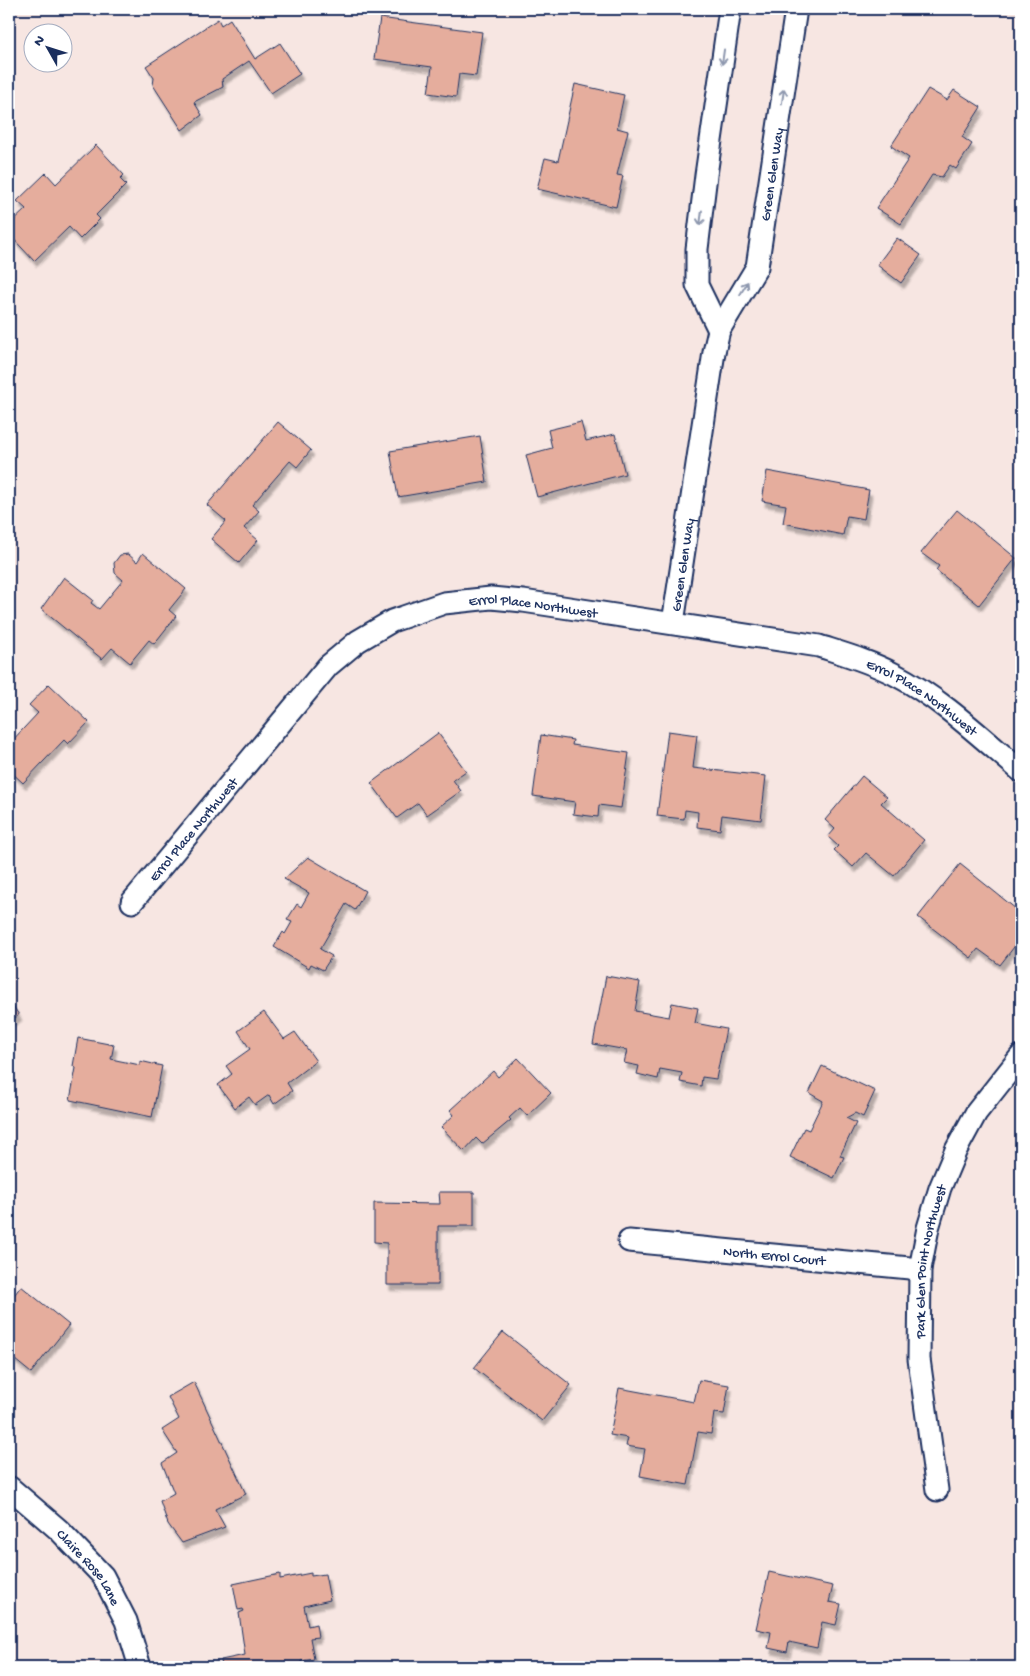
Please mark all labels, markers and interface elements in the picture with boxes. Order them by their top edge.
north arrow [22,22,72,72]
text: N [30,32,49,50]
one-way arrow [718,49,728,65]
one-way arrow [778,88,788,104]
street label: Green Glen Way [758,127,789,222]
one-way arrow [696,210,706,226]
one-way arrow [740,281,750,295]
street label: Green Glen Way [669,517,700,613]
street label: Errol Place Northwest [468,592,600,623]
street label: Errol Place Northwest [863,656,981,741]
street label: Errol Place Northwest [147,774,243,886]
street label: Park Glen Point Northwest [913,1181,952,1340]
street label: North Errol Court [722,1244,827,1271]
street label: Claire Rose Lane [52,1527,123,1610]

